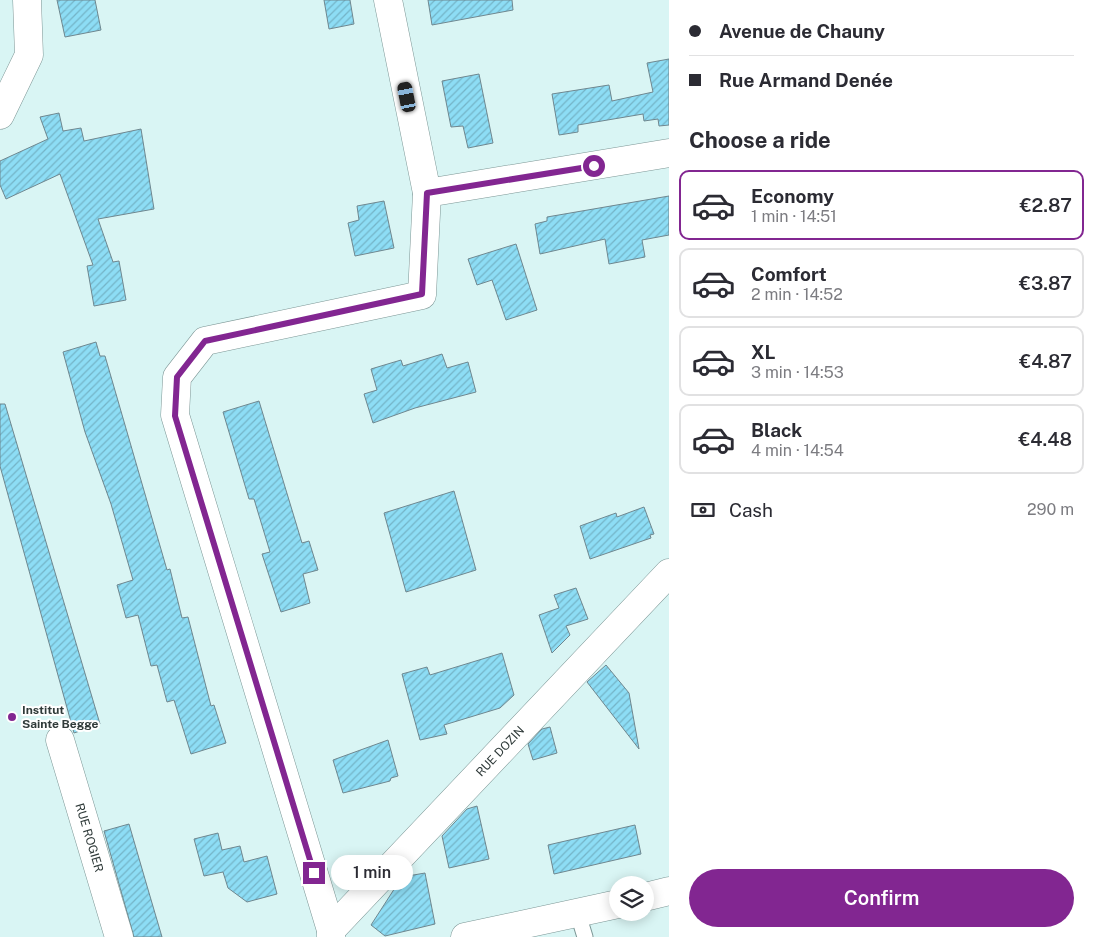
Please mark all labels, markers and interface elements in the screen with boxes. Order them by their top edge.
text: Avenue de Chauny [719,20,885,42]
text: Rue Armand Denée [719,69,893,91]
car [396,81,417,113]
text: Choose a ride [689,127,831,153]
route start [583,155,605,177]
icon: car [691,183,736,228]
text: Economy [751,185,834,207]
text: €2.87 [1020,194,1072,216]
text: 1 min · 14:51 [751,207,837,226]
icon: car [691,261,736,306]
text: Comfort [751,263,827,285]
text: €3.87 [1019,272,1072,294]
text: 2 min · 14:52 [751,285,843,304]
icon: car [691,339,736,384]
text: XL [751,341,776,363]
text: €4.87 [1019,350,1072,372]
text: 3 min · 14:53 [751,363,844,382]
icon: car [691,417,736,462]
text: Black [751,419,802,441]
text: €4.48 [1018,428,1072,450]
text: 4 min · 14:54 [751,441,844,460]
icon: cash [689,496,717,524]
text: Cash [729,499,773,521]
text: 290 m [1027,500,1074,519]
place label: Institut Sainte Begge [22,703,99,731]
marker: Institut Sainte Begge [6,711,18,723]
street label: RUE DOZIN [473,723,527,779]
street label: RUE ROGIER [72,802,106,874]
callout: 1 min [332,856,414,890]
route end [303,862,325,884]
text: 1 min [353,863,391,882]
button: Confirm [689,869,1074,927]
map controls [609,876,654,921]
button: layers [609,876,654,921]

